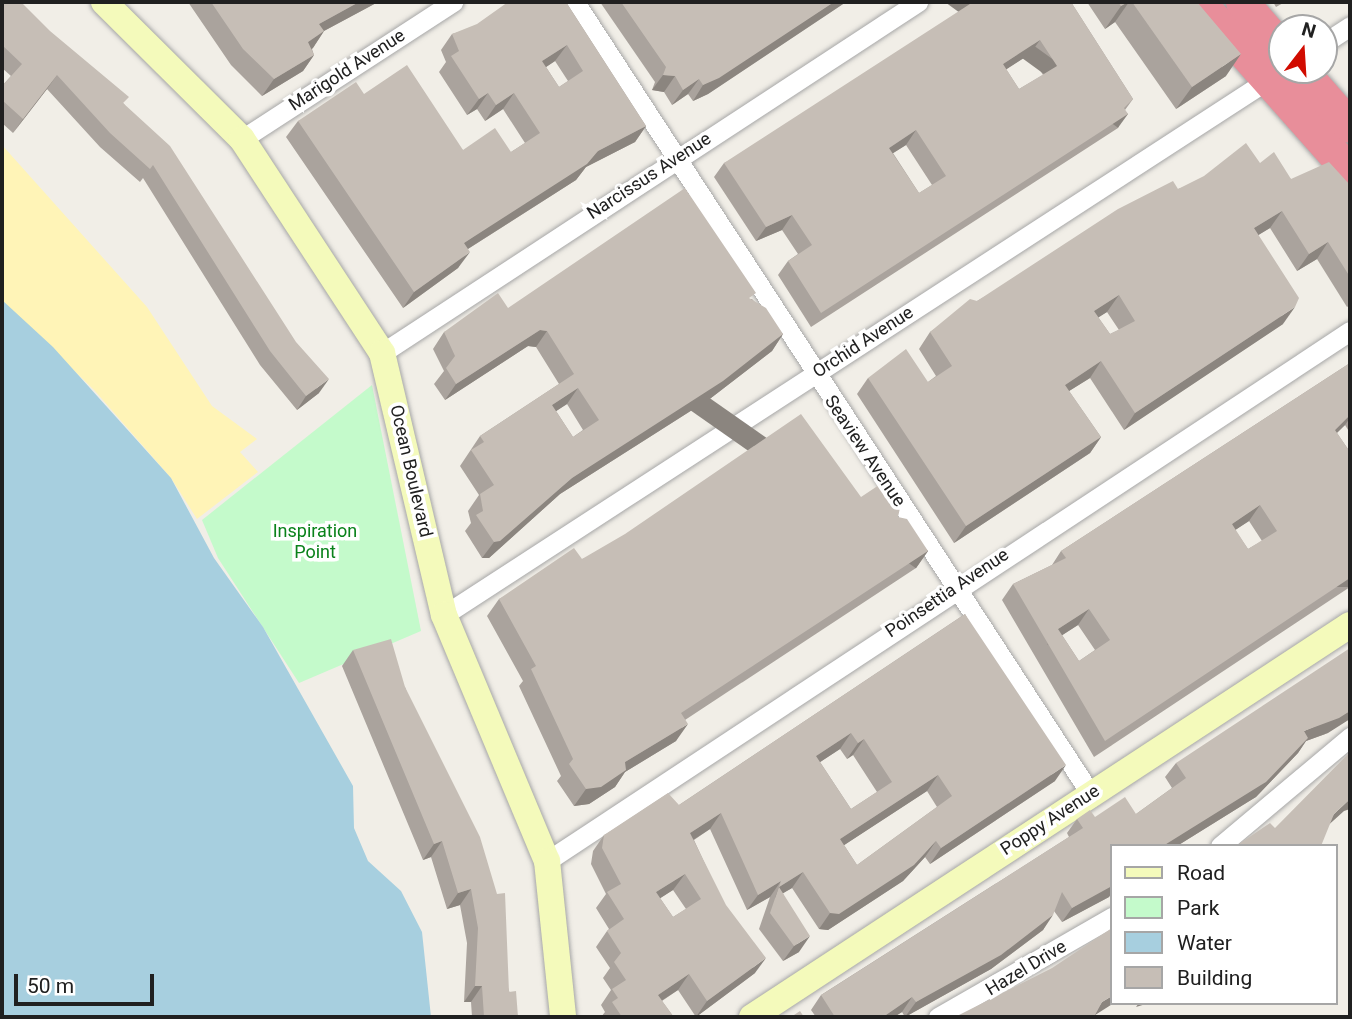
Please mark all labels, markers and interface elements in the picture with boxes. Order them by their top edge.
north arrow [1268,14,1338,84]
text: N [1299,17,1318,43]
street label: Marigold Avenue [285,24,409,116]
street label: Narcissus Avenue [583,128,715,224]
street label: Orchid Avenue [809,301,917,383]
street label: Seaview Avenue [820,391,910,511]
street label: Ocean Boulevard [385,403,437,539]
park label: Inspiration Point [273,521,357,564]
street label: Poinsettia Avenue [881,544,1013,642]
street label: Poppy Avenue [997,780,1103,860]
legend [1110,844,1338,1005]
text: Road [1177,861,1225,885]
text: Park [1177,896,1219,920]
text: Water [1177,931,1232,955]
street label: Hazel Drive [982,936,1070,1000]
scale bar [18,960,158,1004]
text: Building [1177,966,1252,990]
text: 50 m [27,974,74,998]

